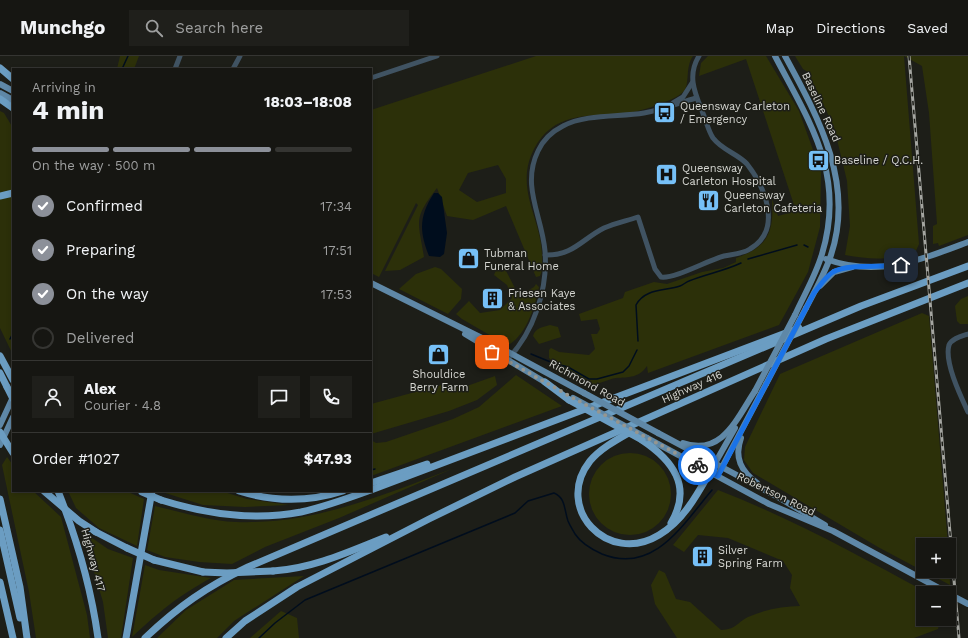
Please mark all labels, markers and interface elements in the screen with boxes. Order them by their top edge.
search box [129,10,409,46]
text: Munchgo [20,16,105,39]
icon: search [143,17,165,39]
text: Search here [175,19,263,37]
text: Map [766,20,794,36]
text: Directions [816,20,885,36]
text: Saved [907,20,948,36]
street label: Baseline Road [799,70,843,144]
text: Arriving in [32,80,96,95]
text: 18:03–18:08 [264,93,352,111]
text: 4 min [32,95,104,125]
bus stop icon: Queensway Carleton / Emergency [651,99,677,125]
place label: Queensway Carleton / Emergency [680,100,790,126]
bus stop icon: Baseline / Q.C.H. [805,147,831,173]
place label: Baseline / Q.C.H. [834,154,923,167]
text: On the way · 500 m [32,158,155,173]
hospital icon: Queensway Carleton Hospital [653,161,679,187]
place label: Queensway Carleton Hospital [682,162,777,188]
restaurant icon: Queensway Carleton Cafeteria [696,188,722,214]
place label: Queensway Carleton Cafeteria [724,189,822,215]
icon: check [32,195,54,217]
text: Confirmed [66,197,143,215]
text: 17:34 [320,199,352,214]
icon: check [32,239,54,261]
text: Preparing [66,241,135,259]
text: 17:51 [323,243,352,258]
shop icon: Tubman Funeral Home [456,246,482,272]
place label: Tubman Funeral Home [484,247,559,273]
pin [884,248,918,282]
icon: home [890,254,912,276]
icon: check [32,283,54,305]
text: On the way [66,285,148,303]
building icon: Friesen Kaye & Associates [480,286,506,312]
text: 17:53 [321,287,352,302]
place label: Friesen Kaye & Associates [508,287,576,313]
text: Delivered [66,329,134,347]
pin [475,335,509,369]
shop icon: Shouldice Berry Farm [426,341,452,367]
icon: bag [481,341,503,363]
street label: Richmond Road [547,357,627,409]
place label: Shouldice Berry Farm [409,368,469,394]
street label: Highway 416 [660,368,725,406]
button: person [32,376,74,418]
button: chat [258,376,300,418]
button: phone [310,376,352,418]
text: Alex [84,380,116,398]
text: Courier · 4.8 [84,398,161,413]
courier [678,445,718,485]
text: Order #1027 [32,450,120,468]
text: $47.93 [304,450,352,468]
icon: bike [687,454,709,476]
street label: Robertson Road [735,469,817,519]
street label: Highway 417 [78,527,108,593]
map controls [916,538,956,626]
button: + [916,538,956,578]
building icon: Silver Spring Farm [689,543,715,569]
place label: Silver Spring Farm [718,544,783,570]
button: − [916,586,956,626]

